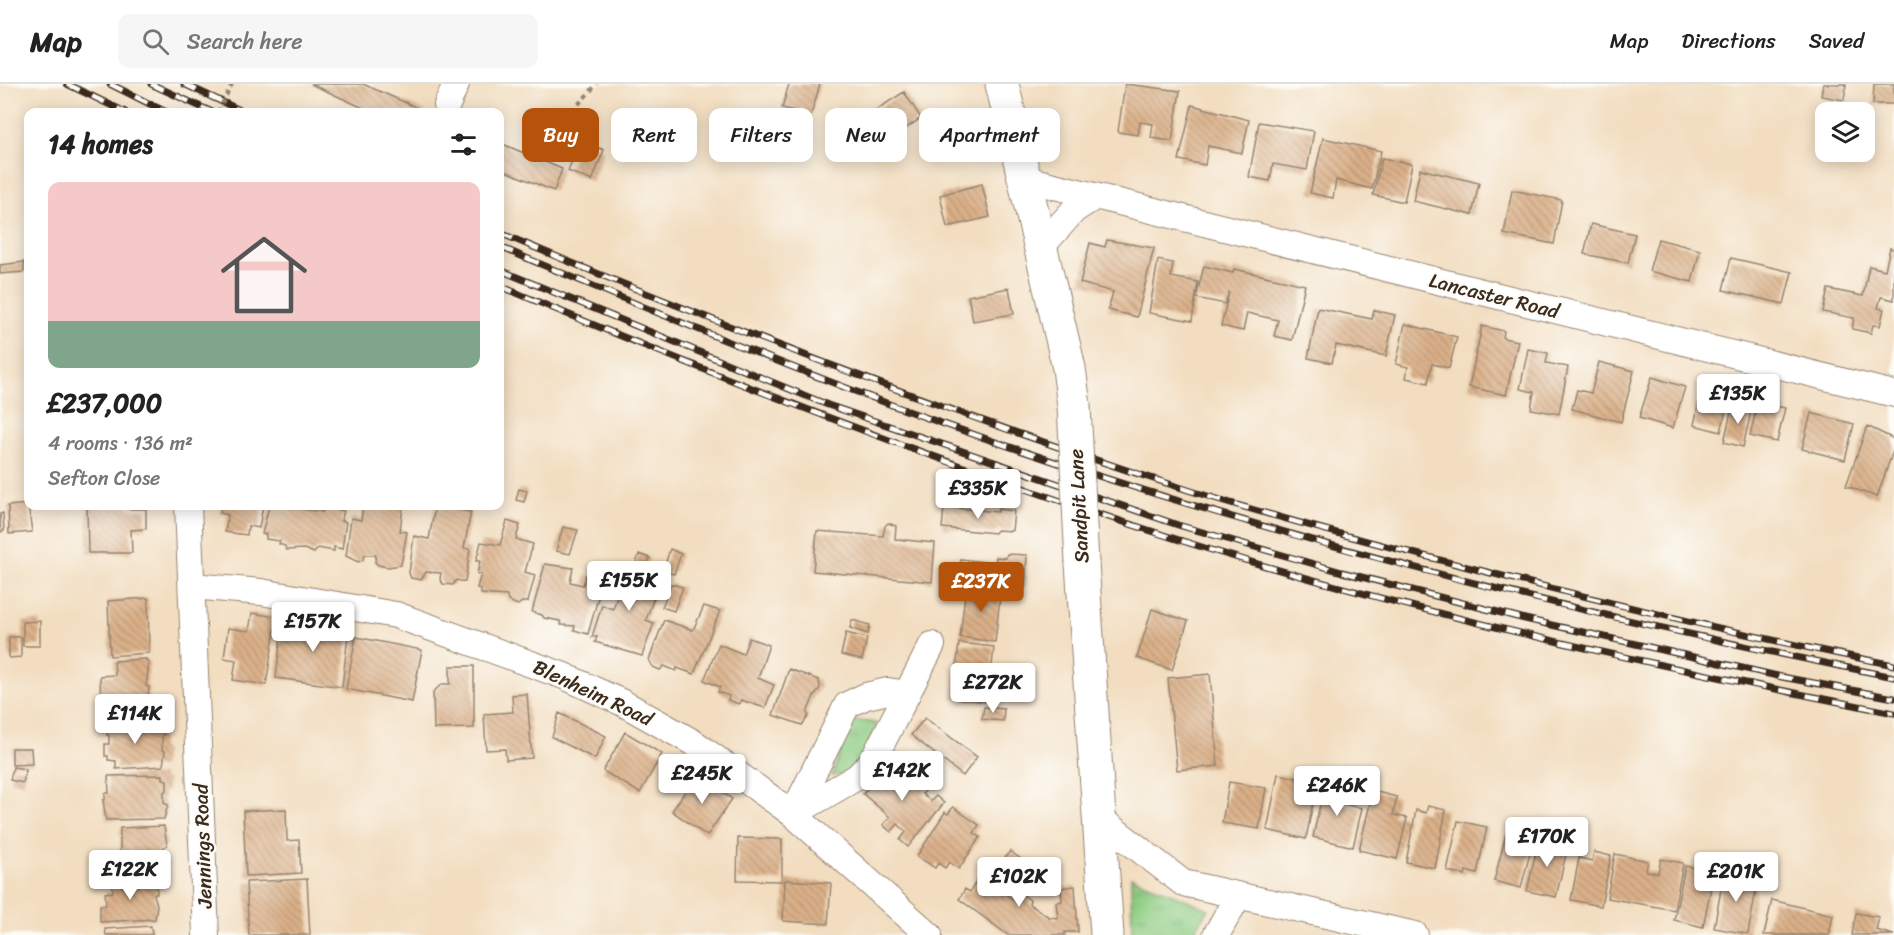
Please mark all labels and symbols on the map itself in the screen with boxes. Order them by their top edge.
street label: Lancaster Road [1425,263,1564,329]
pin: £135K [1696,374,1780,425]
street label: Sandpit Lane [1059,448,1099,564]
pin: £335K [936,469,1020,520]
pin: £155K [587,561,671,612]
pin: £237K [939,562,1023,613]
pin: £157K [271,602,355,653]
street label: Blenheim Road [527,650,660,737]
pin: £272K [951,663,1035,714]
pin: £114K [93,694,177,745]
pin: £142K [860,751,944,802]
pin: £245K [660,754,744,805]
pin: £246K [1295,766,1379,817]
street label: Jennings Road [183,782,223,910]
pin: £170K [1505,817,1589,868]
pin: £122K [88,850,172,901]
pin: £201K [1694,852,1778,903]
pin: £102K [977,857,1061,908]

